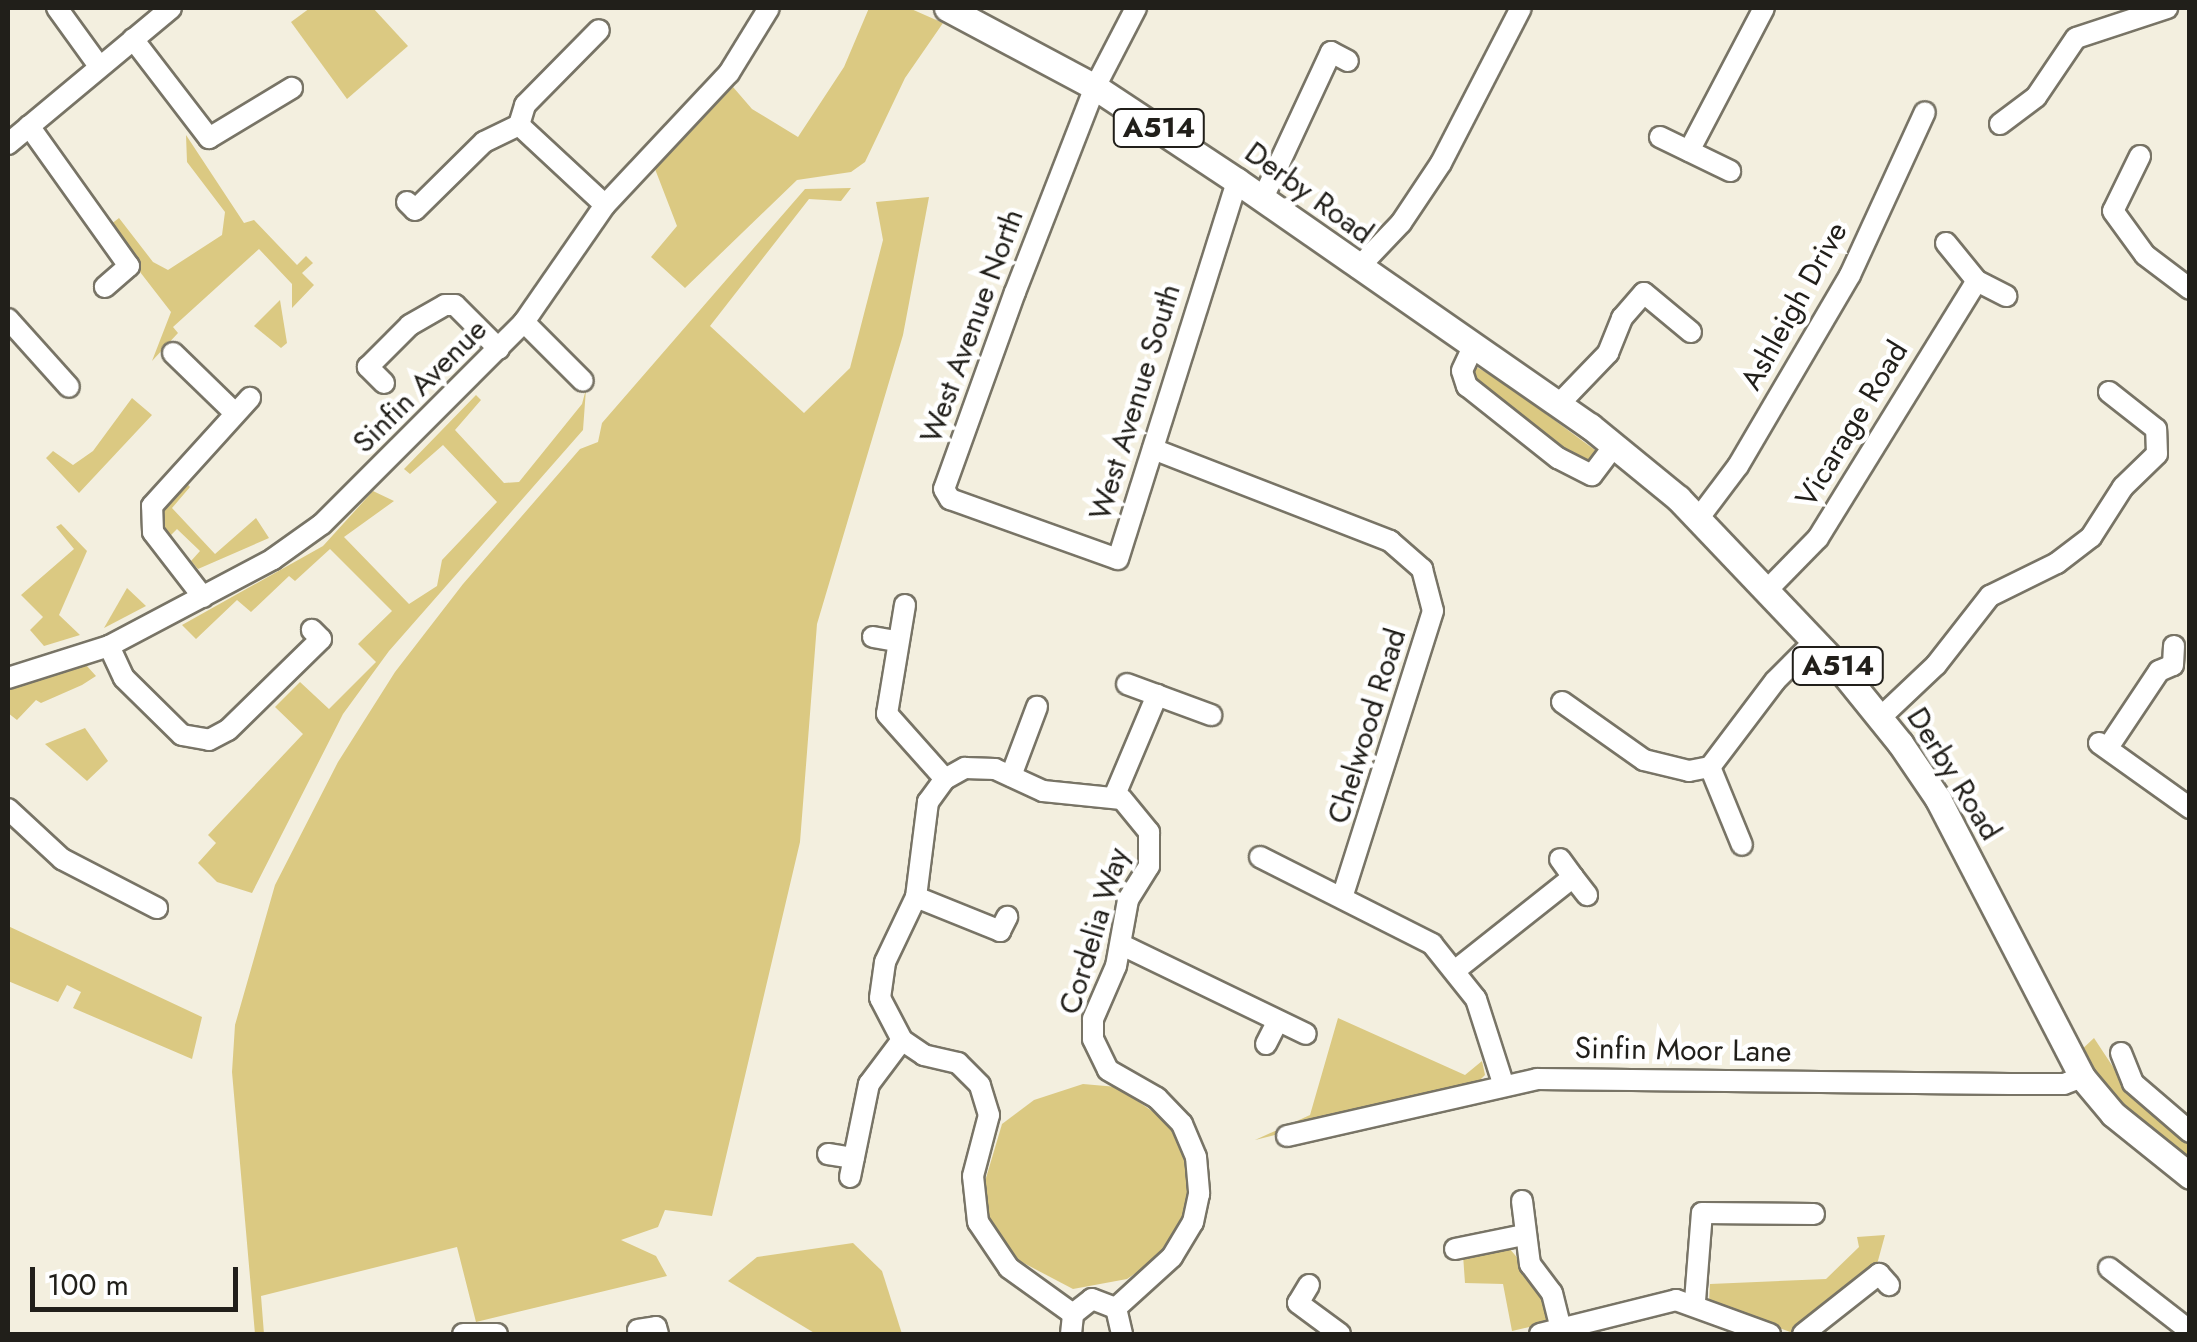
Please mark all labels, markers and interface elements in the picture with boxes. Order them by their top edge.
road number: A514 [1112,105,1206,151]
street label: Derby Road [1238,134,1380,252]
street label: West Avenue North [913,204,1031,448]
street label: Ashleigh Drive [1733,216,1855,396]
street label: West Avenue South [1082,280,1188,524]
street label: Sinfin Avenue [346,312,494,460]
street label: Vicarage Road [1788,334,1916,514]
street label: Chelwood Road [1320,624,1414,828]
road number: A514 [1790,643,1886,689]
street label: Derby Road [1899,701,2009,847]
street label: Cordelia Way [1052,843,1136,1019]
street label: Sinfin Moor Lane [1574,1030,1792,1070]
scale bar [35,1247,242,1309]
text: 100 m [47,1263,129,1306]

